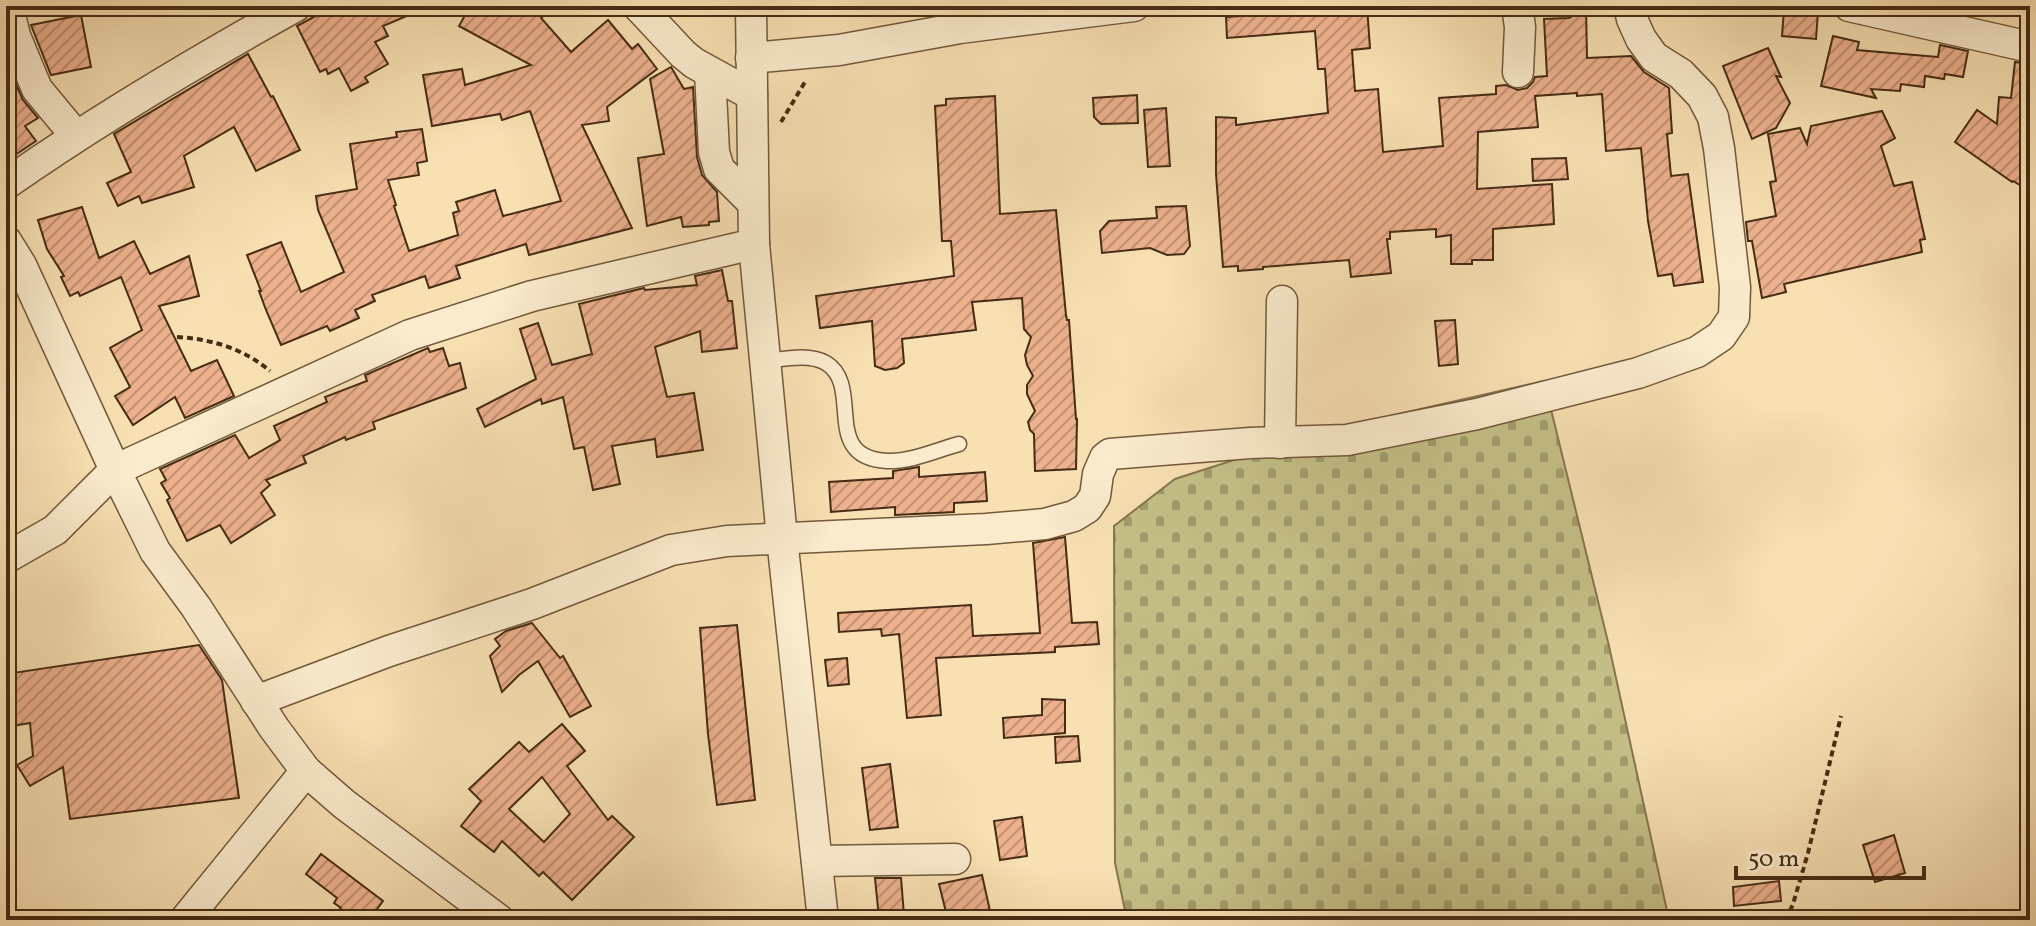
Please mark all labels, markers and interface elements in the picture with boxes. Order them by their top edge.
scale bar [1736,830,1924,880]
text: 50 m [1748,843,1800,877]

